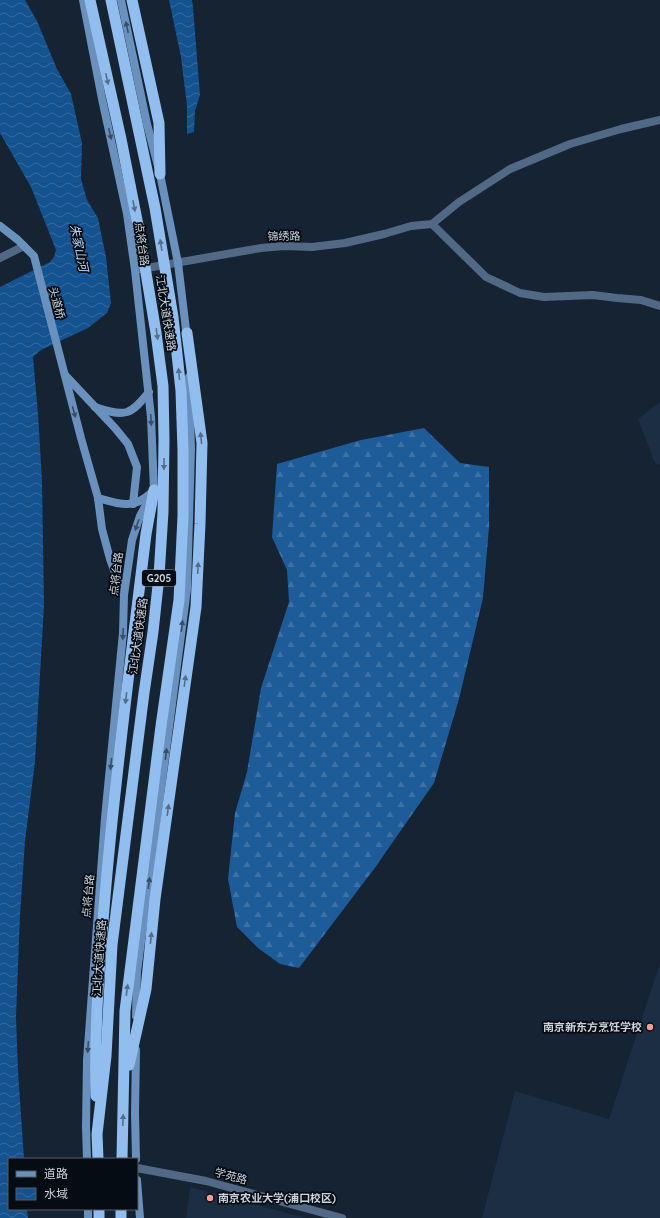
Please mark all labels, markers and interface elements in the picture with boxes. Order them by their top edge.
one-way arrow [123,20,129,33]
one-way arrow [105,73,111,85]
one-way arrow [108,128,114,140]
one-way arrow [132,200,138,212]
street label: 点将台路 [132,221,152,267]
water label: 朱家山河 [67,223,92,275]
street label: 锦绣路 [267,229,301,243]
one-way arrow [158,239,164,251]
street label: 江北大道快速路 [153,274,179,352]
street label: 头道桥 [46,285,68,321]
one-way arrow [154,328,160,340]
one-way arrow [176,368,182,380]
one-way arrow [71,406,77,418]
one-way arrow [147,414,154,426]
one-way arrow [198,432,204,444]
one-way arrow [161,458,167,471]
one-way arrow [133,519,139,531]
street label: 点将台路 [106,551,126,597]
one-way arrow [194,562,201,574]
road number: G205 [142,570,176,586]
street label: 江北大道快速路 [126,597,150,675]
one-way arrow [179,620,185,632]
one-way arrow [120,628,127,640]
one-way arrow [182,675,189,687]
one-way arrow [123,692,130,704]
one-way arrow [162,748,169,760]
one-way arrow [108,758,114,770]
one-way arrow [165,803,171,816]
street label: 点将台路 [79,873,97,919]
one-way arrow [146,877,152,889]
street label: 江北大道快速路 [89,919,109,997]
one-way arrow [148,932,154,944]
one-way arrow [124,984,130,996]
place label: 南京新东方烹饪学校 [543,1020,642,1034]
marker: 南京新东方烹饪学校 [645,1022,655,1032]
one-way arrow [84,1041,91,1053]
one-way arrow [120,1113,126,1126]
legend [8,1158,138,1210]
street label: 学苑路 [213,1165,249,1187]
text: 道路 [44,1166,68,1181]
text: 水域 [44,1186,68,1201]
place label: 南京农业大学(浦口校区) [218,1191,336,1205]
marker: 南京农业大学(浦口校区) [205,1193,215,1203]

